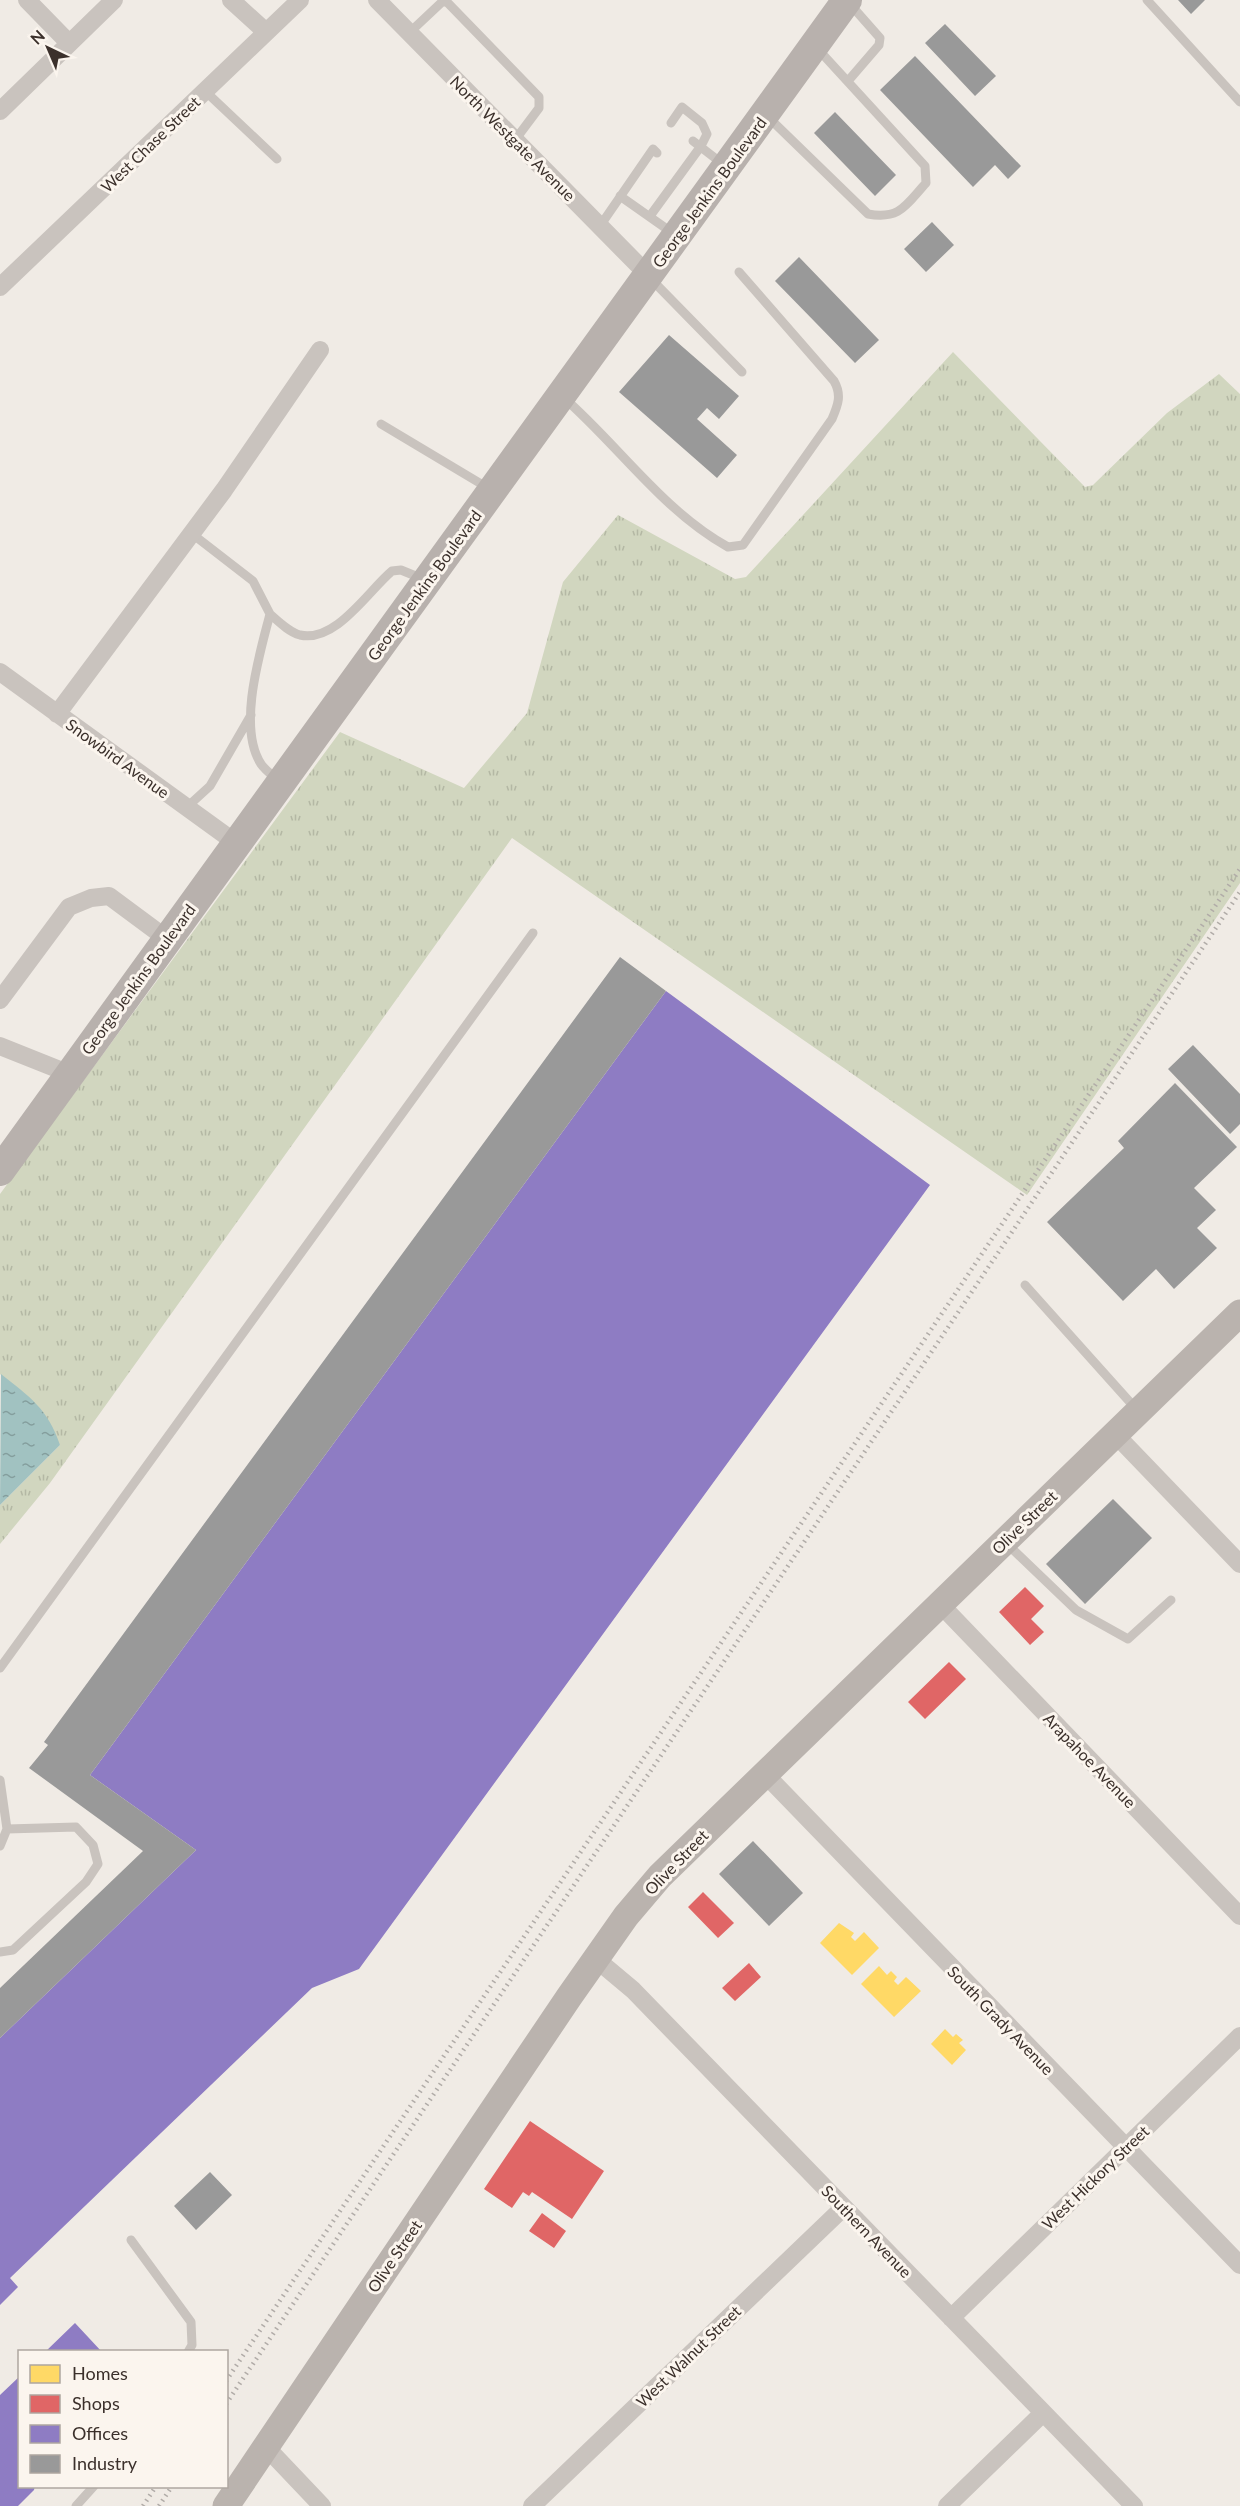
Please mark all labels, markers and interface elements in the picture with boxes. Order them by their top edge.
north arrow [18,18,78,78]
text: N [26,26,48,48]
street label: North Westgate Avenue [447,72,579,204]
street label: West Chase Street [97,92,204,196]
street label: George Jenkins Boulevard [648,113,770,271]
street label: George Jenkins Boulevard [363,506,485,664]
street label: Snowbird Avenue [63,714,173,802]
street label: George Jenkins Boulevard [77,900,199,1058]
street label: Olive Street [988,1486,1061,1558]
street label: Arapahoe Avenue [1040,1709,1140,1811]
street label: Olive Street [640,1825,712,1898]
street label: South Grady Avenue [944,1962,1058,2078]
street label: West Hickory Street [1038,2121,1153,2233]
street label: Southern Avenue [818,2181,916,2281]
street label: Olive Street [363,2216,425,2296]
street label: West Walnut Street [632,2301,744,2411]
legend [18,2350,228,2488]
text: Homes [72,2362,128,2384]
text: Shops [72,2392,120,2414]
text: Offices [72,2422,128,2444]
text: Industry [72,2452,138,2474]

